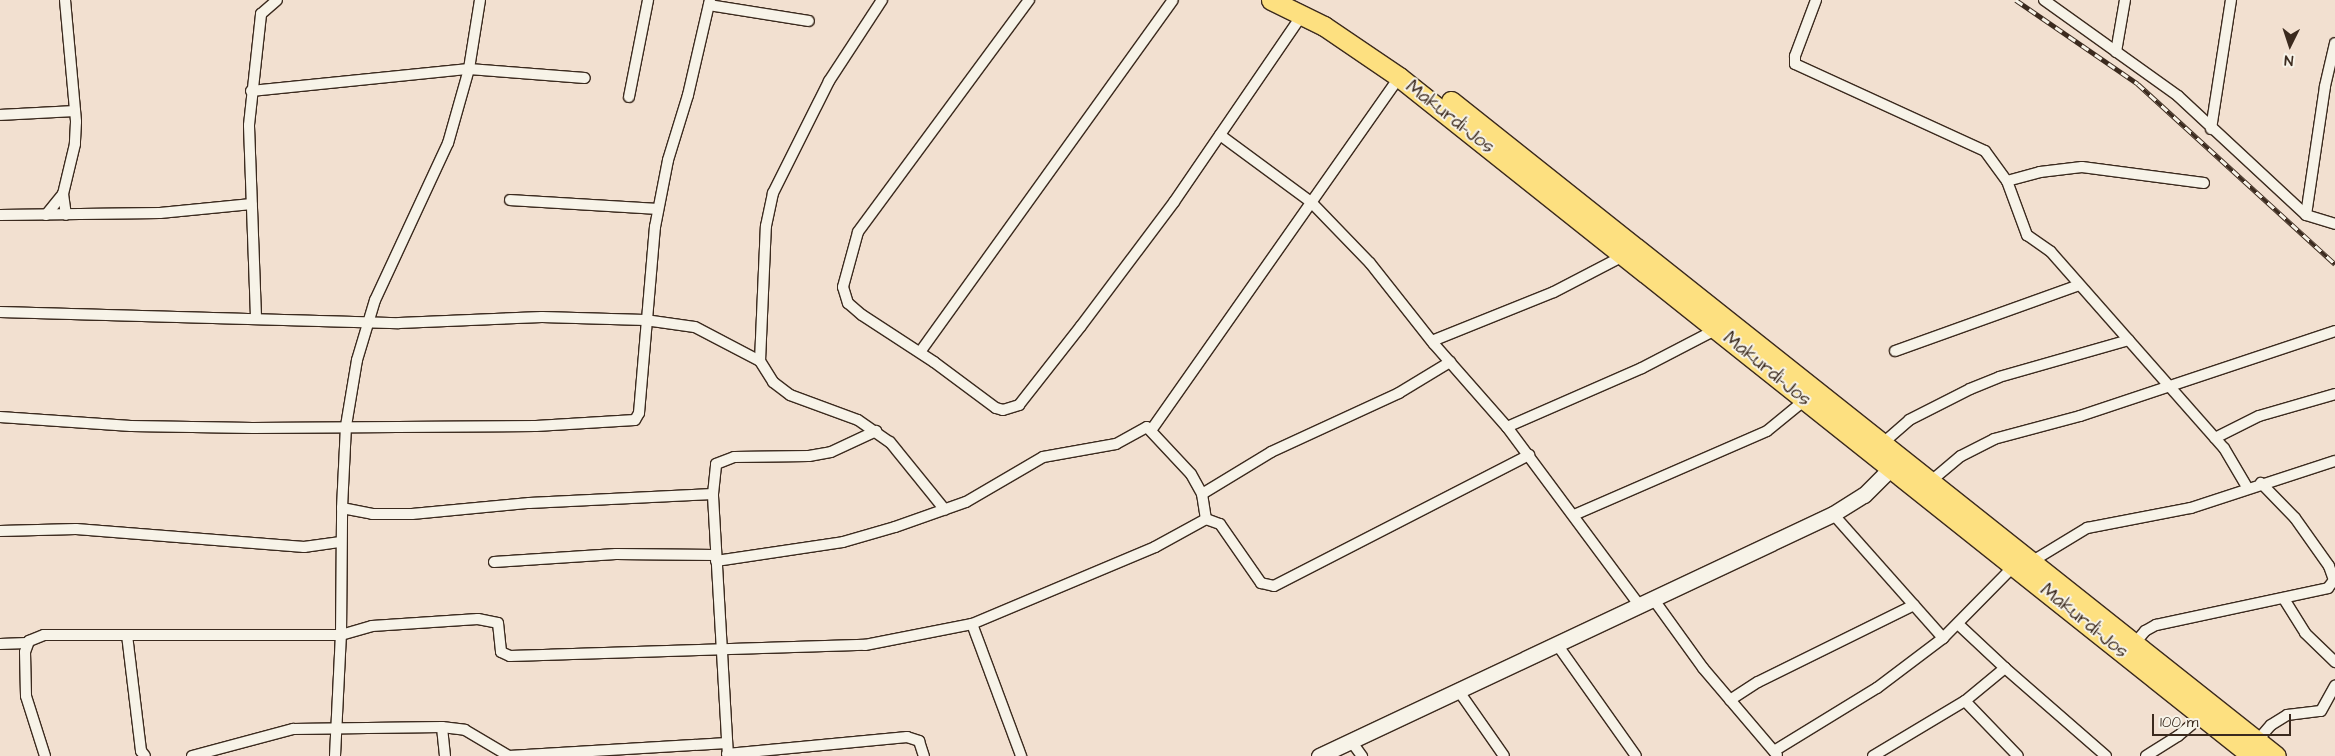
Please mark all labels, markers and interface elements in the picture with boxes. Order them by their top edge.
north arrow [2265,20,2315,70]
text: N [2284,50,2294,70]
street label: Makurdi-Jos [1401,75,1499,159]
street label: Makurdi-Jos [1719,327,1815,411]
street label: Makurdi-Jos [2036,579,2132,663]
scale bar [2155,704,2294,736]
text: 100 m [2160,712,2199,733]

